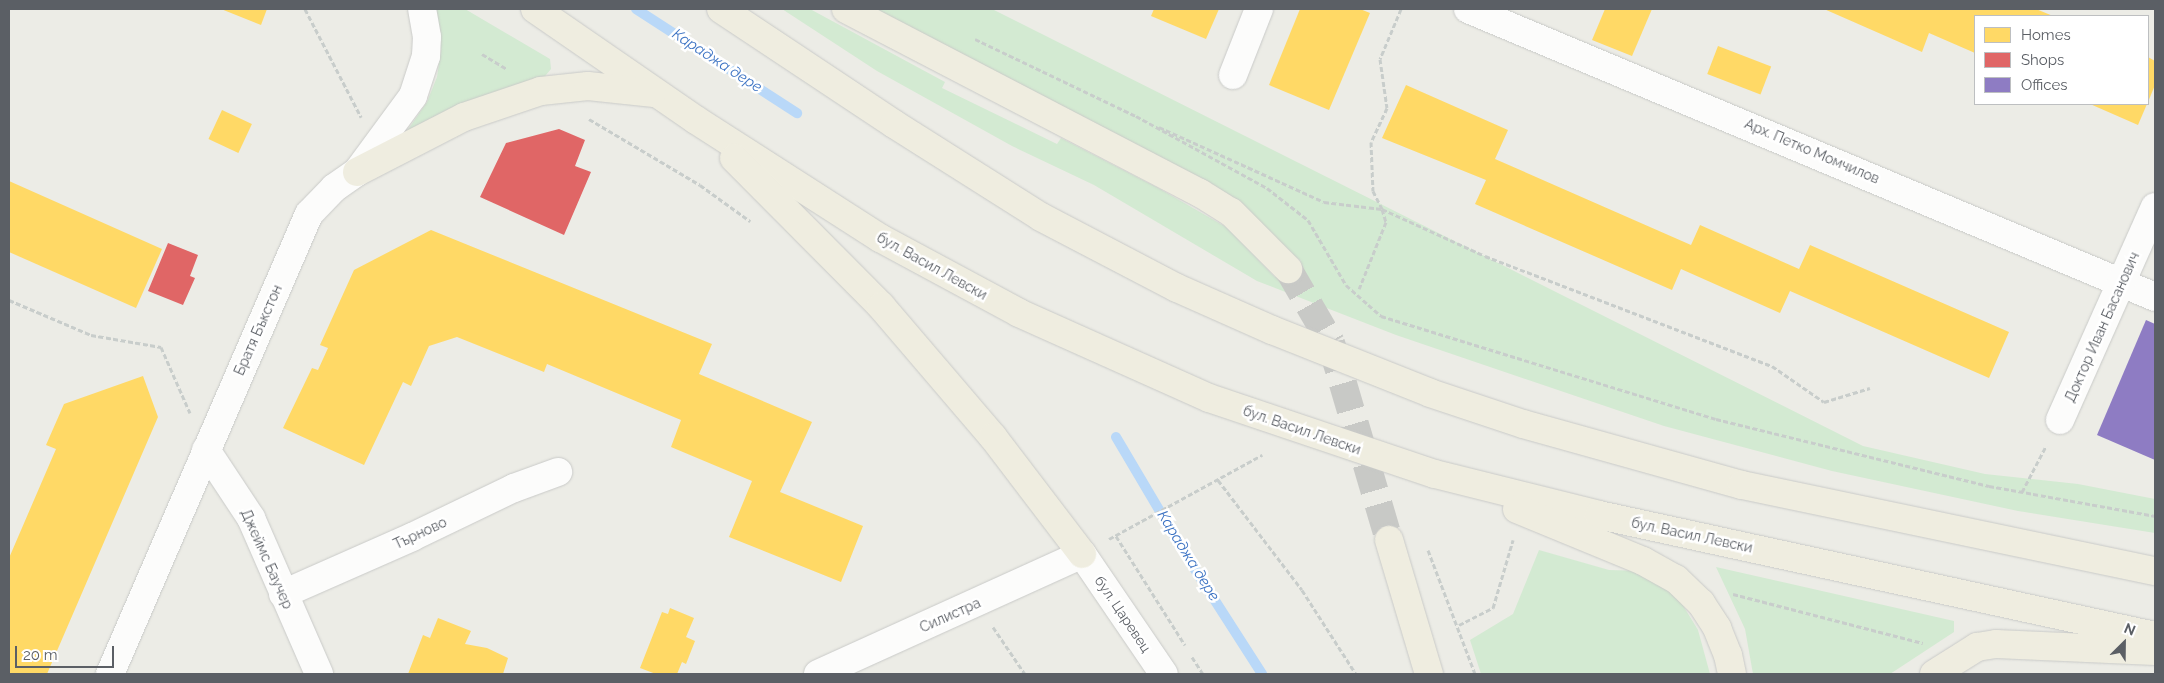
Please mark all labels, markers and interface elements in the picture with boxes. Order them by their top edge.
legend [1974,15,2149,105]
water label: Караджа дере [669,25,765,97]
text: Homes [2021,26,2071,44]
text: Shops [2021,51,2064,69]
text: Offices [2021,76,2068,94]
street label: Арх. Петко Момчилов [1742,115,1882,187]
street label: бул. Васил Левски [874,229,990,303]
street label: Доктор Иван Басанович [2061,249,2143,405]
street label: Братя Бъкстон [231,282,285,378]
street label: бул. Васил Левски [1241,402,1363,458]
street label: Джеймс Баучер [237,507,297,611]
water label: Караджа дере [1153,507,1223,605]
street label: Търново [391,513,449,553]
street label: бул. Васил Левски [1630,514,1754,556]
street label: бул. Царевец [1091,573,1155,655]
street label: Силистра [917,594,983,636]
north arrow [2099,618,2149,668]
text: N [2122,620,2138,639]
scale bar [18,636,116,668]
text: 20 m [23,646,58,664]

